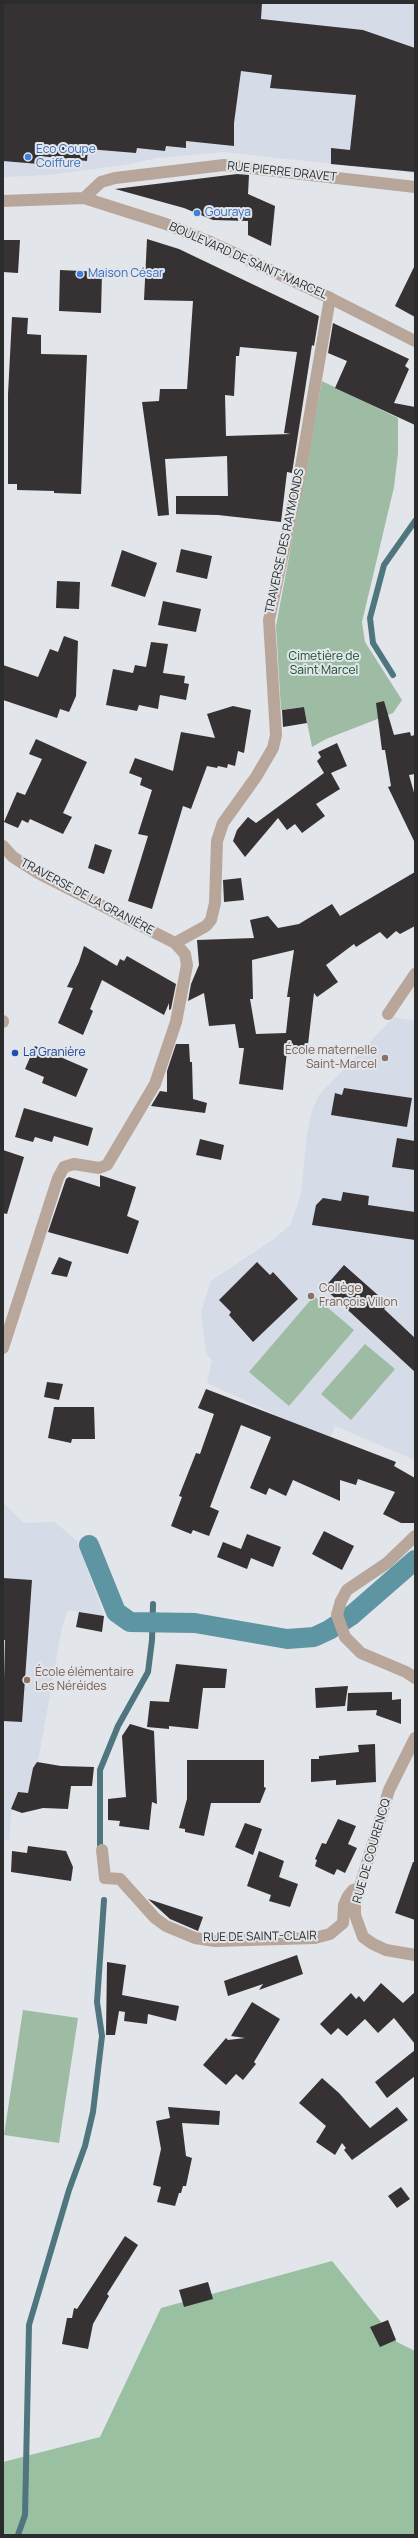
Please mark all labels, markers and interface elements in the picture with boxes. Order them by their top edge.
place label: Eco Coupe Coiffure [36,143,96,171]
marker: Eco Coupe Coiffure [23,152,33,162]
street label: RUE PIERRE DRAVET [226,159,338,185]
place label: Gouraya [205,206,251,220]
marker: Gouraya [192,208,202,218]
street label: BOULEVARD DE SAINT-MARCEL [167,220,329,302]
place label: Maison César [88,267,163,281]
marker: Maison César [75,269,85,279]
street label: TRAVERSE DES RAYMONDS [263,467,307,615]
park label: Cimetière de Saint Marcel [289,650,359,678]
street label: TRAVERSE DE LA GRANIÈRE [18,856,156,938]
place label: École maternelle Saint-Marcel [285,1044,377,1072]
place label: La Granière [23,1046,86,1060]
marker: La Granière [10,1048,20,1058]
marker: École maternelle Saint-Marcel [380,1053,390,1063]
place label: Collège François Villon [319,1282,398,1310]
marker: Collège François Villon [306,1291,316,1301]
place label: École élémentaire Les Néréides [35,1666,134,1694]
marker: École élémentaire Les Néréides [22,1675,32,1685]
street label: RUE DE COURENCQ [350,1797,394,1905]
street label: RUE DE SAINT-CLAIR [203,1929,317,1945]

